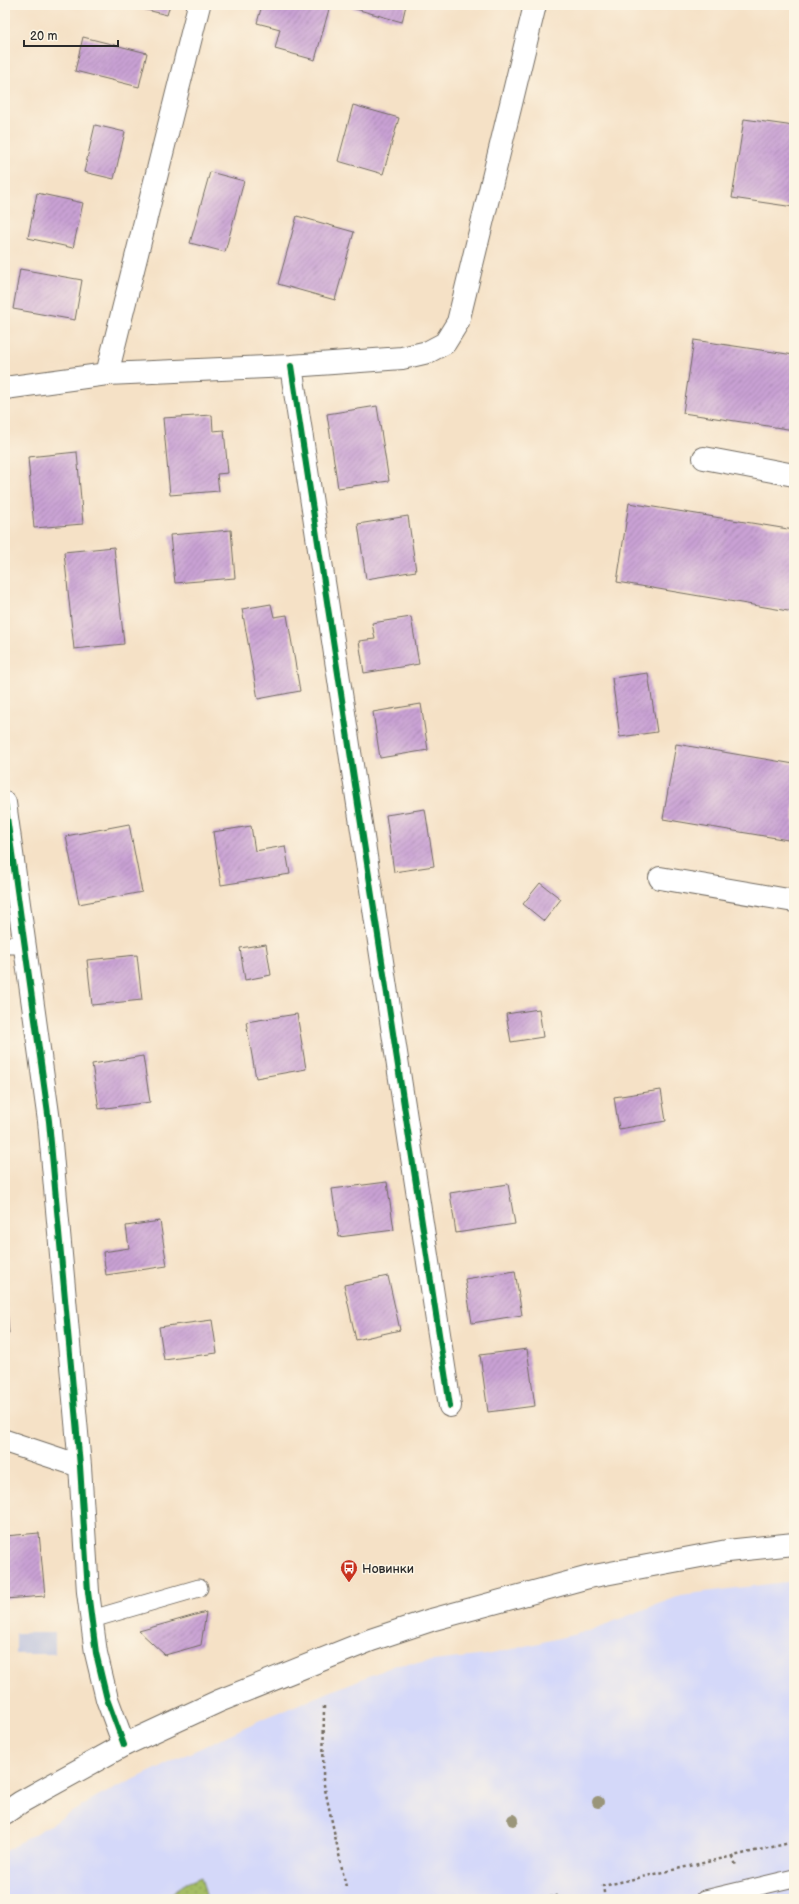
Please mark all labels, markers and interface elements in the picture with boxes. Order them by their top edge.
scale bar [24,22,118,48]
text: 20 m [30,29,57,44]
bus stop icon: Новинки [339,1558,359,1583]
place label: Новинки [362,1561,414,1577]

